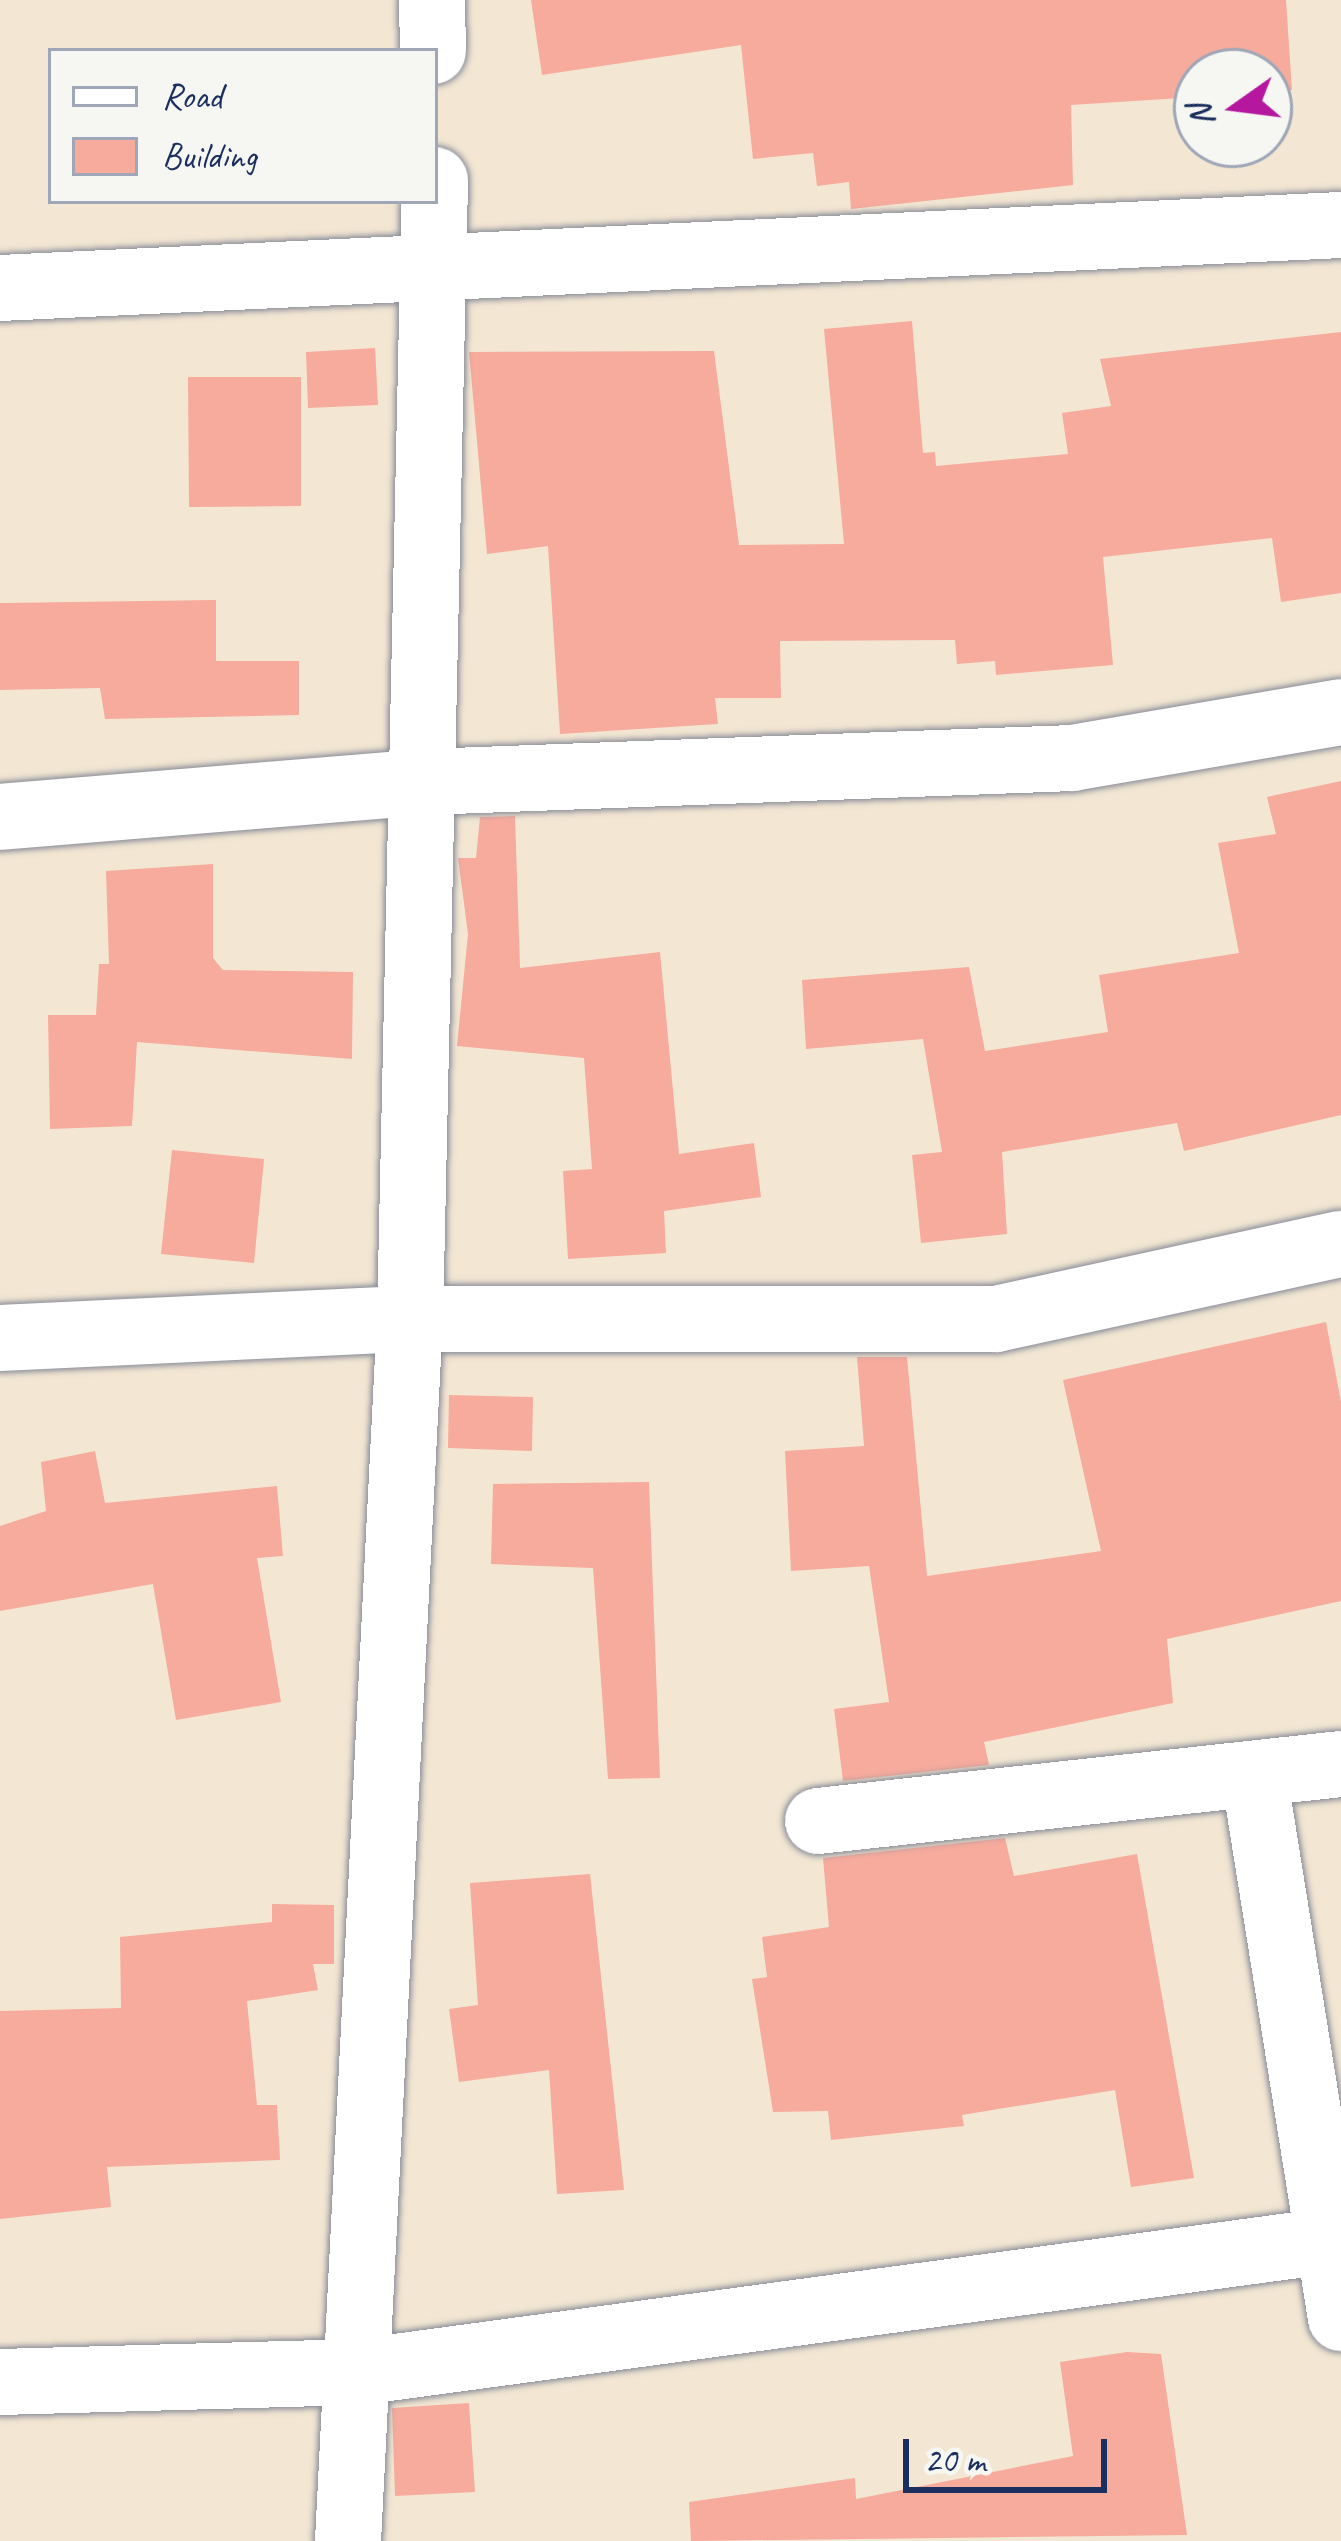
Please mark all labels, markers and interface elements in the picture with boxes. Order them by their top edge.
legend [48,48,438,204]
north arrow [1173,48,1293,168]
text: Road [162,73,222,119]
text: N [1178,101,1224,131]
text: Building [162,133,257,179]
scale bar [909,2415,1113,2489]
text: 20 m [924,2437,985,2483]

